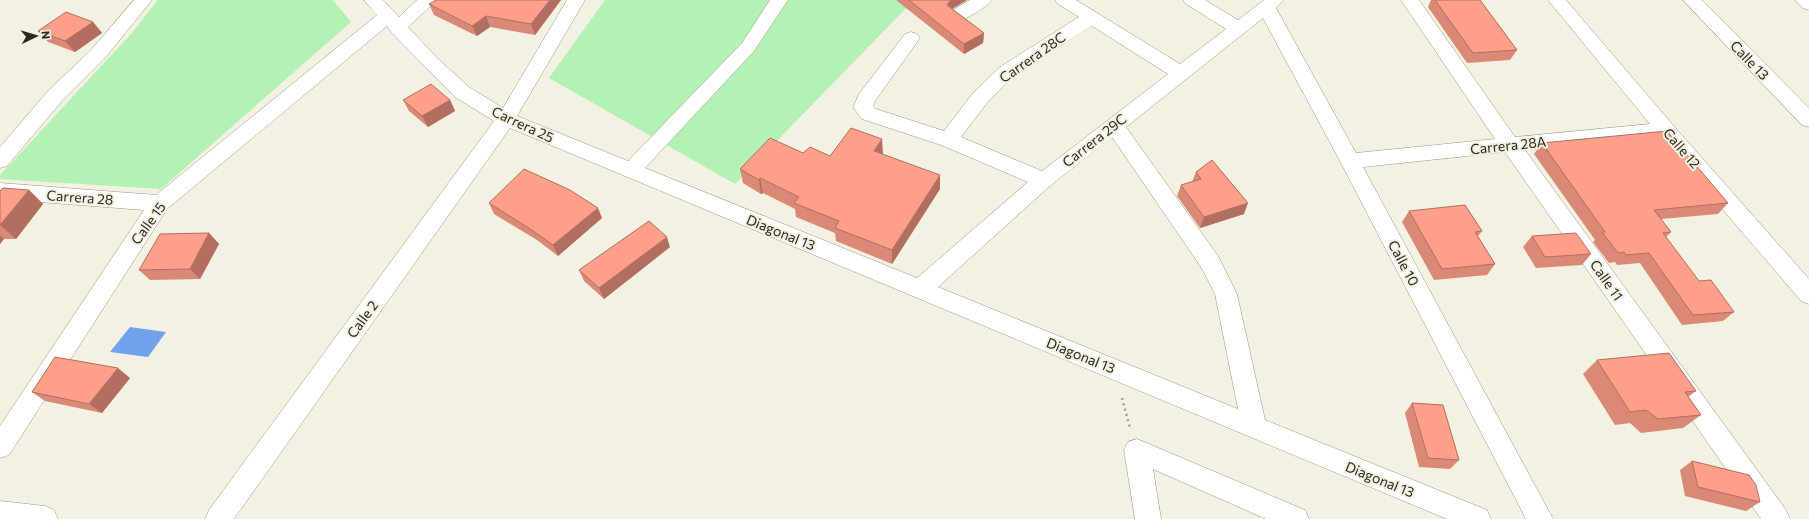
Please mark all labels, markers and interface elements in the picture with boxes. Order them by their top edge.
north arrow [16,16,56,56]
street label: Carrera 28C [996,28,1068,86]
text: N [40,30,53,40]
street label: Calle 13 [1727,37,1773,83]
street label: Carrera 25 [489,102,557,146]
street label: Carrera 29C [1059,110,1129,170]
street label: Calle 12 [1660,124,1704,172]
street label: Carrera 28A [1469,133,1547,157]
street label: Carrera 28 [46,186,114,208]
street label: Calle 15 [127,199,169,247]
street label: Diagonal 13 [744,211,818,253]
street label: Calle 10 [1385,237,1423,289]
street label: Calle 11 [1587,256,1627,304]
street label: Calle 2 [343,297,381,341]
street label: Diagonal 13 [1044,334,1118,376]
street label: Diagonal 13 [1343,458,1417,500]

